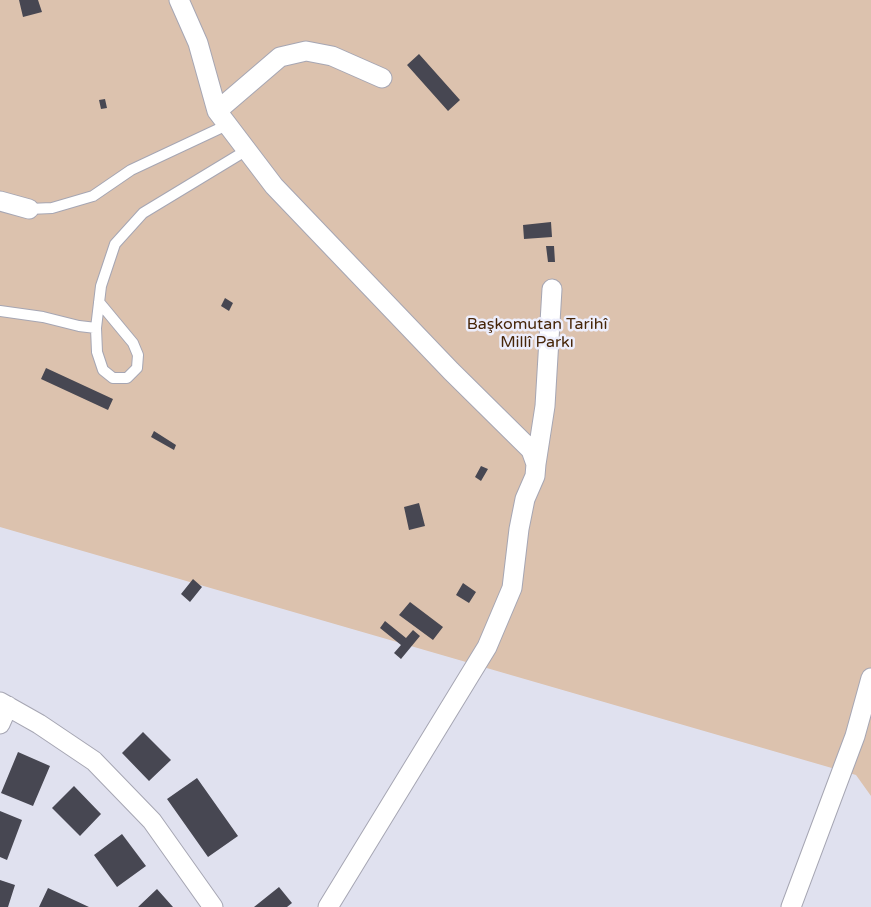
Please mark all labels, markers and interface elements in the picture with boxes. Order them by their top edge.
park label: Başkomutan Tarihî Millî Parkı [467,315,607,353]

